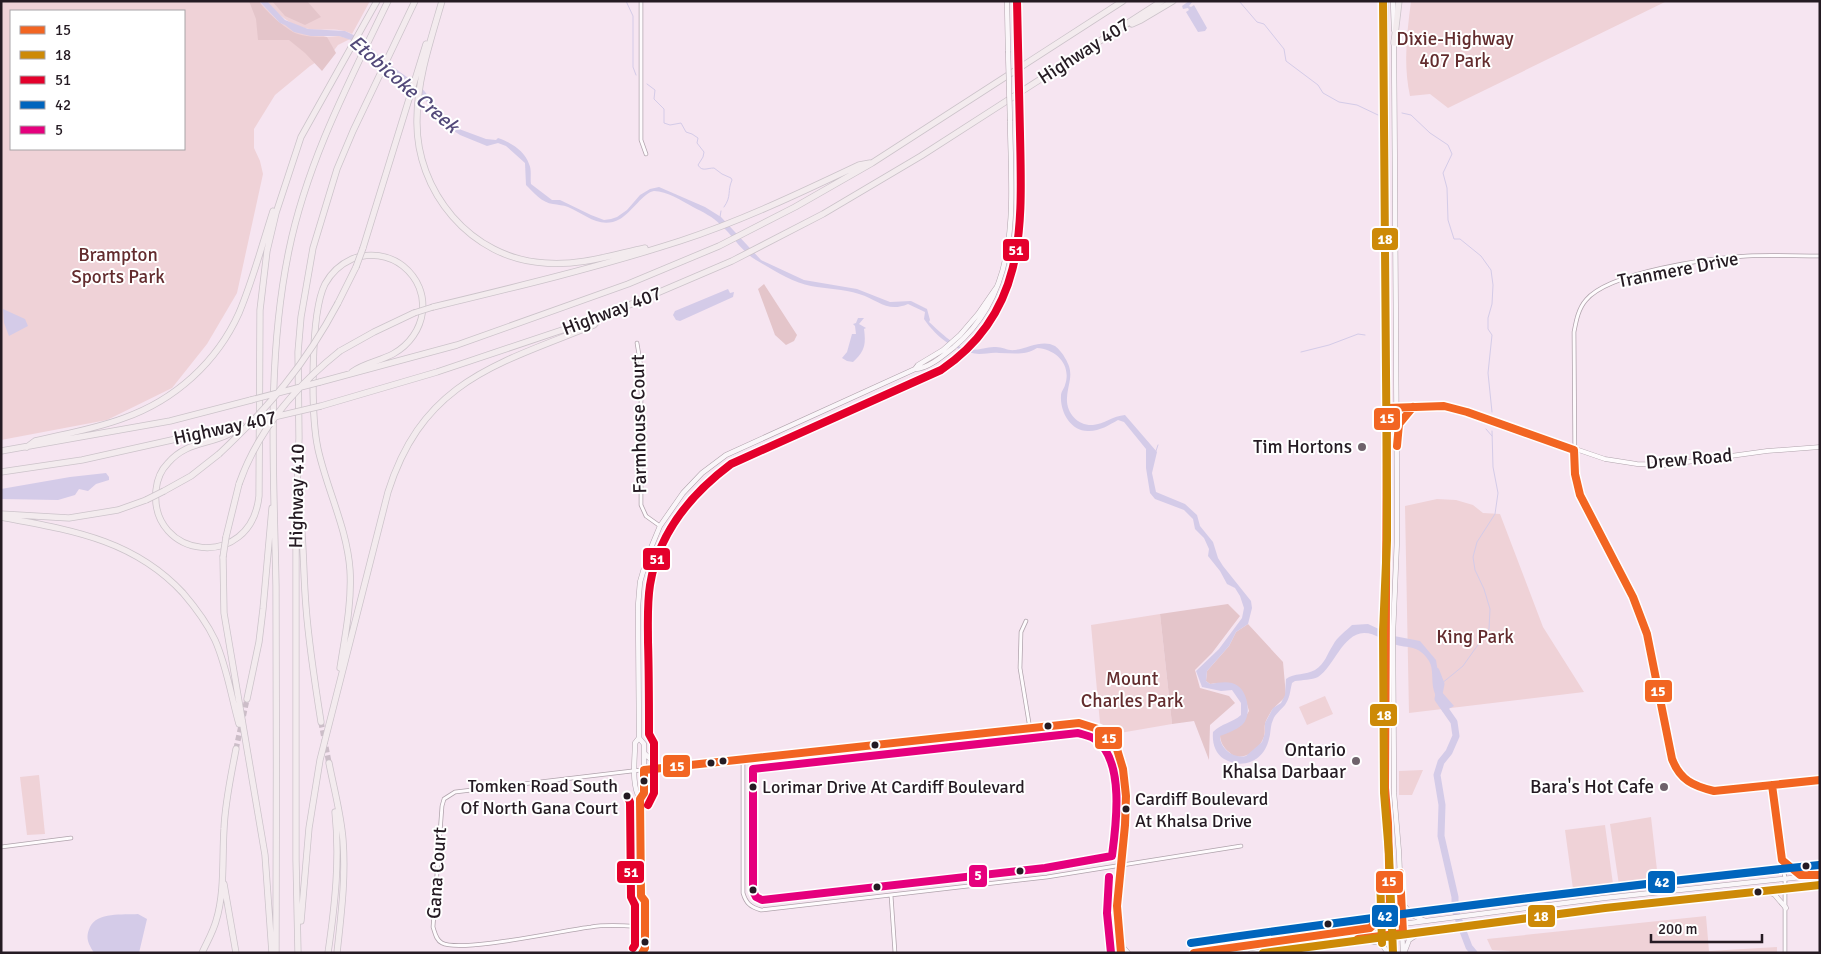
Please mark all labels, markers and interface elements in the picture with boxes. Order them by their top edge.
legend [10,10,185,150]
street label: Highway 407 [1034,12,1134,90]
text: 15 [55,21,71,39]
park label: Dixie-Highway 407 Park [1396,27,1514,73]
water label: Etobicoke Creek [344,30,465,140]
text: 18 [55,46,71,64]
text: 51 [55,71,71,89]
text: 42 [55,96,71,114]
text: 5 [55,121,63,139]
line badge: 18 [1371,227,1399,251]
text: 18 [1377,231,1393,248]
line badge: 51 [1002,238,1030,262]
text: 51 [1008,242,1024,259]
park label: Brampton Sports Park [71,243,165,289]
street label: Tranmere Drive [1615,247,1741,293]
street label: Highway 407 [559,281,665,341]
street label: Farmhouse Court [626,354,652,494]
street label: Highway 407 [171,405,279,451]
line badge: 15 [1373,407,1401,431]
text: 15 [1379,410,1395,427]
place label: Tim Hortons [1253,435,1352,459]
marker: Tim Hortons [1356,441,1368,453]
street label: Highway 410 [284,443,310,549]
street label: Drew Road [1645,443,1733,475]
line badge: 51 [642,547,671,571]
text: 51 [649,551,665,568]
park label: King Park [1436,625,1514,649]
park label: Mount Charles Park [1081,667,1184,713]
line badge: 15 [1644,679,1673,703]
text: 15 [1650,683,1666,700]
line badge: 18 [1369,703,1398,727]
text: 18 [1376,707,1392,724]
unlabelled marker [1043,721,1053,731]
line badge: 15 [1094,726,1123,750]
text: 15 [1101,730,1117,747]
place label: Ontario Khalsa Darbaar [1222,738,1346,784]
unlabelled marker [870,740,880,750]
line badge: 15 [662,754,691,778]
marker: Ontario Khalsa Darbaar [1350,755,1362,767]
unlabelled marker [718,756,728,766]
text: 15 [669,758,685,775]
unlabelled marker [706,758,716,768]
place label: Tomken Road South Of North Gana Court [461,775,618,819]
place label: Bara's Hot Cafe [1530,775,1654,799]
unlabelled marker [639,776,649,786]
place label: Lorimar Drive At Cardiff Boulevard [762,776,1025,798]
marker: Bara's Hot Cafe [1658,781,1670,793]
marker: Lorimar Drive At Cardiff Boulevard [748,782,758,792]
place label: Cardiff Boulevard At Khalsa Drive [1135,788,1268,832]
marker: Tomken Road South Of North Gana Court [622,791,632,801]
marker: Cardiff Boulevard At Khalsa Drive [1121,804,1131,814]
street label: Gana Court [422,826,452,920]
line badge: 51 [616,860,645,884]
unlabelled marker [1801,861,1811,871]
text: 51 [623,864,639,881]
line badge: 5 [968,864,988,888]
unlabelled marker [1015,866,1025,876]
text: 5 [974,867,982,884]
line badge: 15 [1375,870,1404,894]
line badge: 42 [1647,870,1676,894]
text: 15 [1381,873,1397,890]
text: 42 [1654,874,1670,891]
unlabelled marker [872,882,882,892]
unlabelled marker [748,885,758,895]
unlabelled marker [1753,887,1763,897]
line badge: 42 [1371,904,1399,928]
line badge: 18 [1527,904,1556,928]
text: 42 [1377,908,1393,925]
text: 18 [1533,908,1549,925]
scale bar [1651,912,1762,944]
unlabelled marker [1323,919,1333,929]
text: 200 m [1658,920,1698,938]
unlabelled marker [640,937,650,947]

